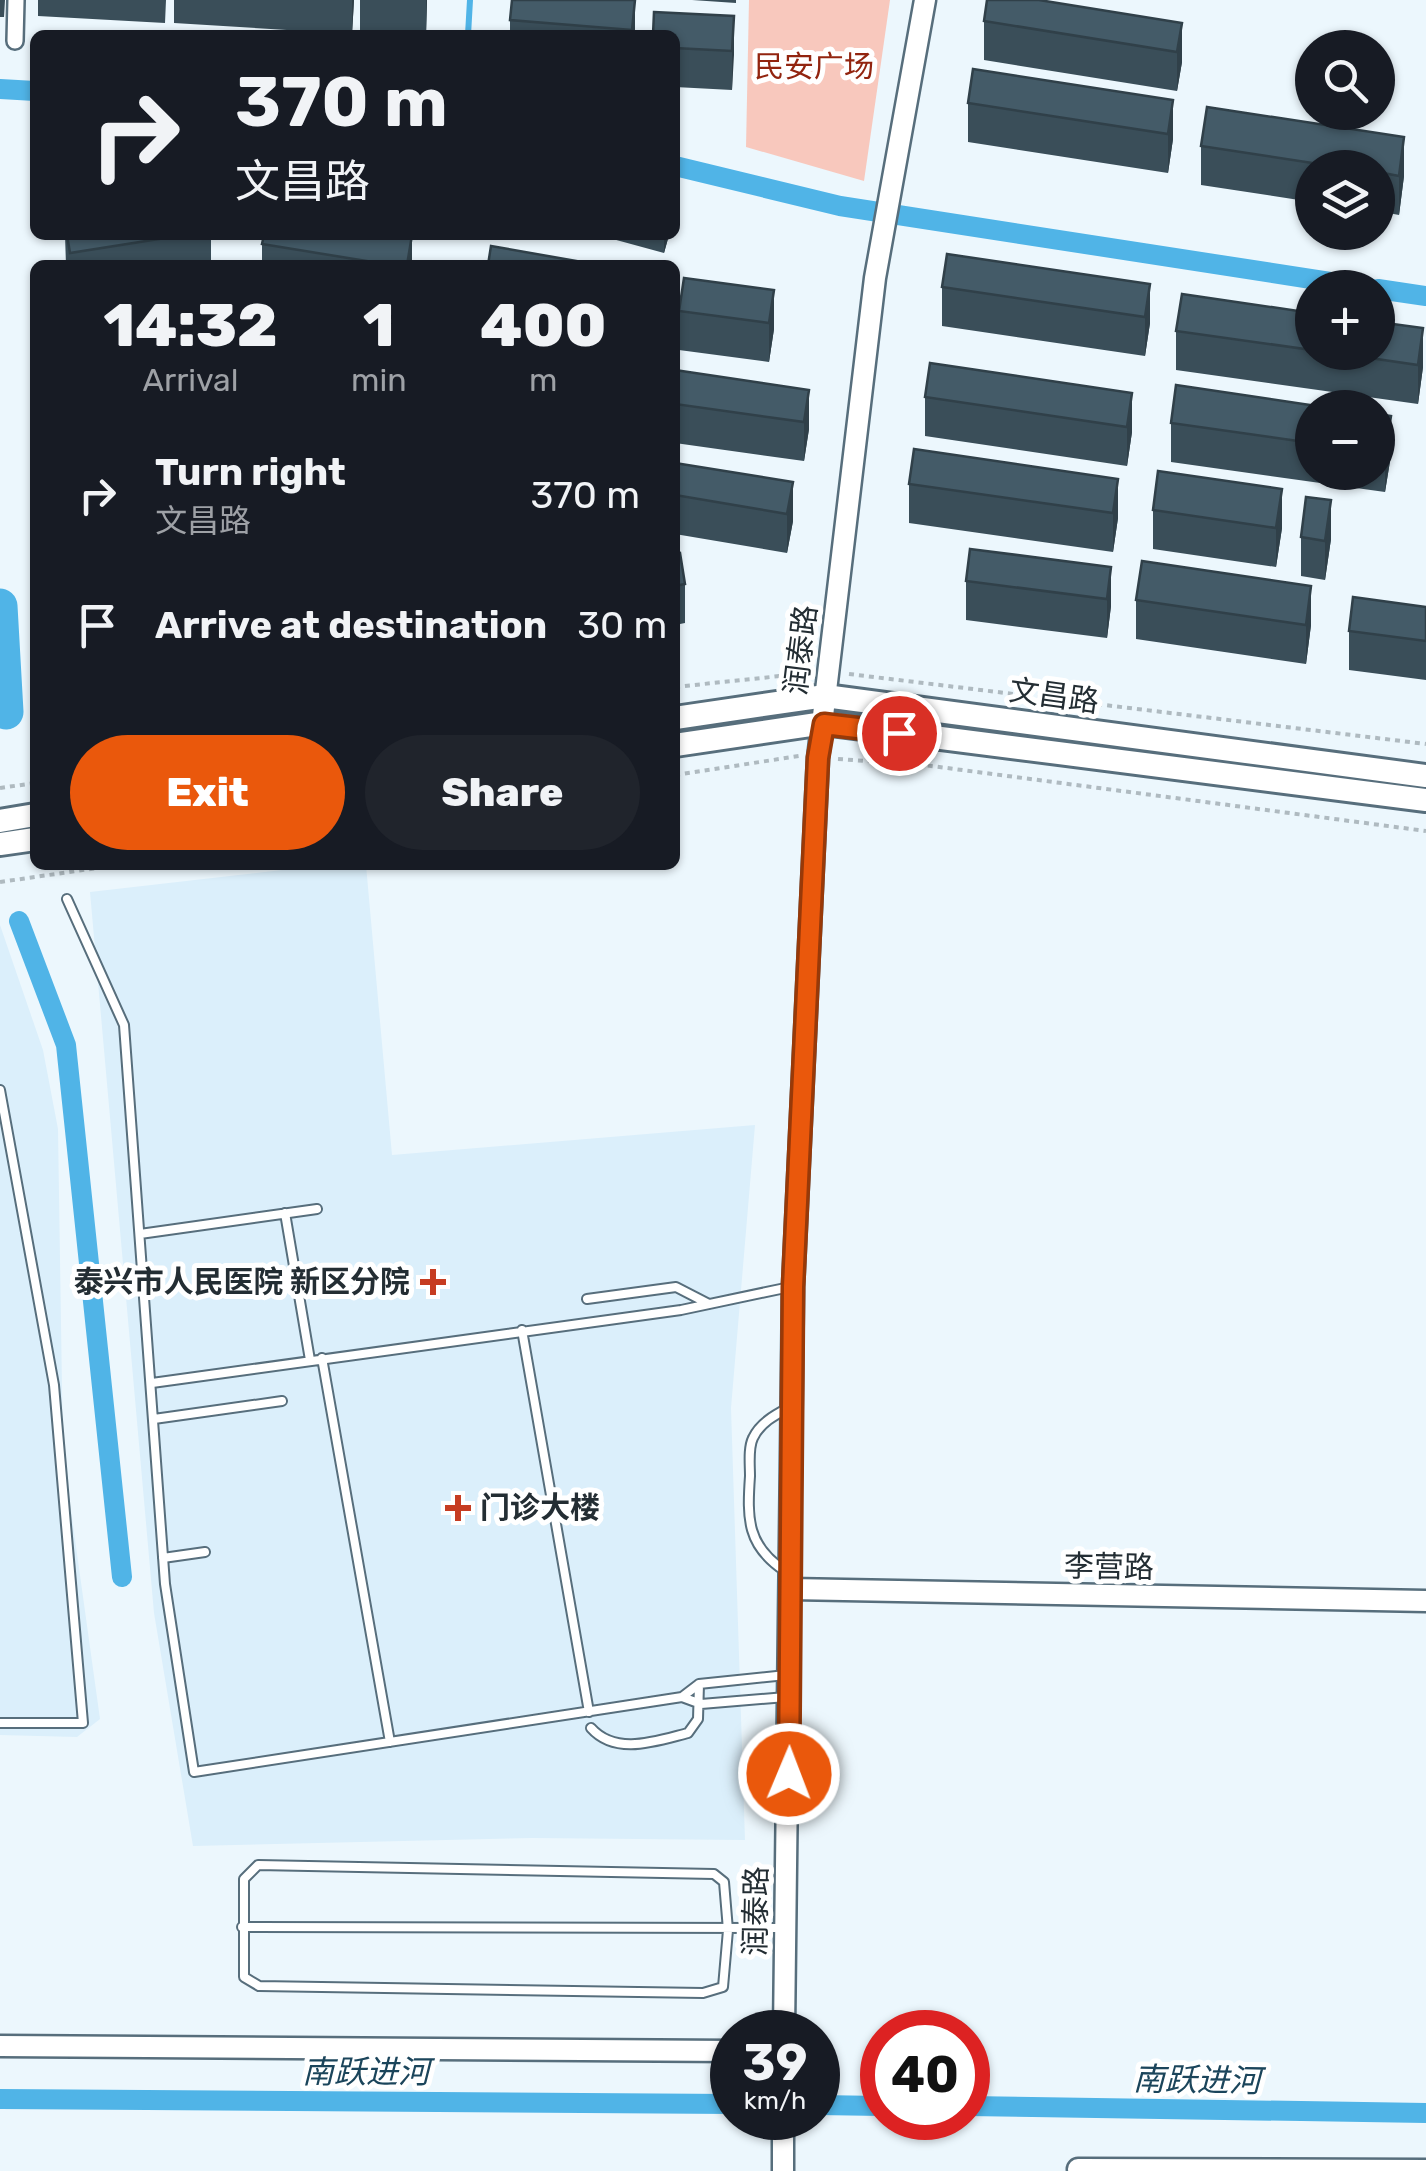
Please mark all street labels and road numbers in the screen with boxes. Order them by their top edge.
street label: 润泰路 [778,603,824,697]
street label: 文昌路 [1007,672,1101,720]
street label: 李营路 [1064,1548,1154,1586]
street label: 润泰路 [737,1866,775,1956]

